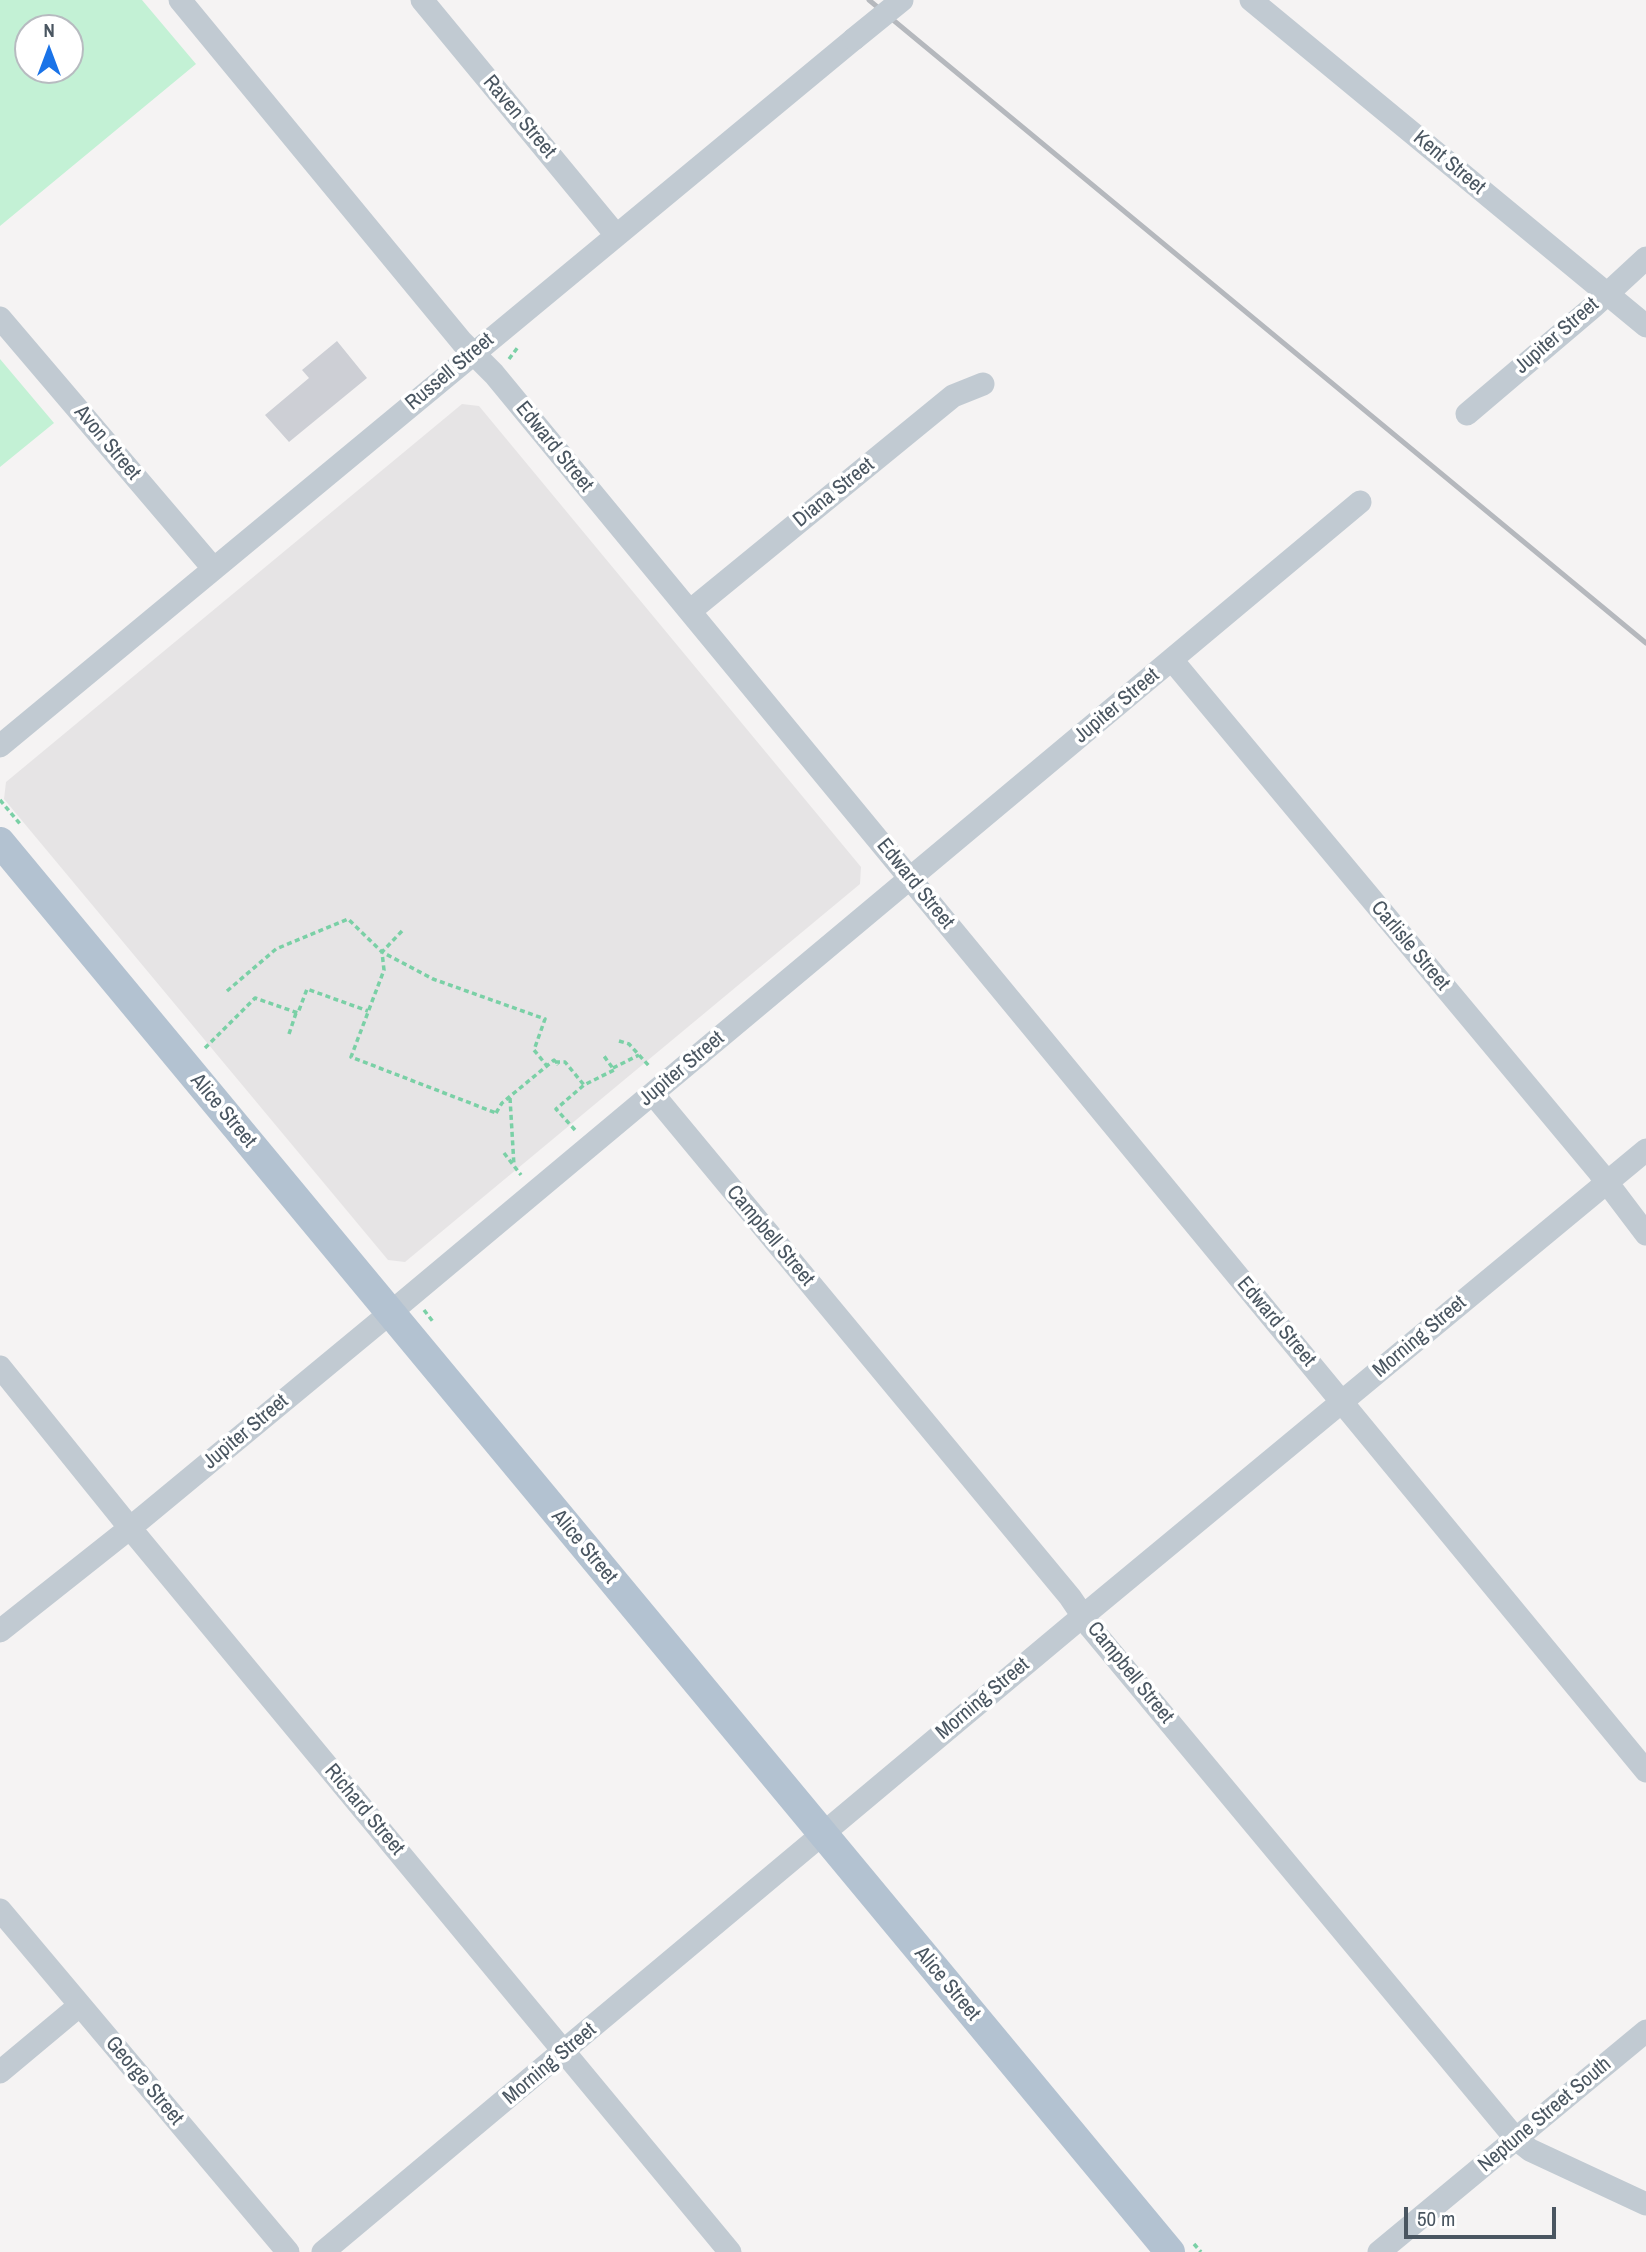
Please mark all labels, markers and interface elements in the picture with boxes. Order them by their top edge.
north arrow [14,14,84,84]
text: N [43,17,55,43]
street label: Raven Street [477,70,561,164]
street label: Kent Street [1408,126,1490,200]
street label: Jupiter Street [1510,293,1604,379]
street label: Russell Street [401,328,499,416]
street label: Edward Street [510,397,598,497]
street label: Avon Street [69,401,145,485]
street label: Diana Street [789,453,879,533]
street label: Jupiter Street [1069,663,1165,749]
street label: Edward Street [871,834,959,934]
street label: Carlisle Street [1365,896,1455,996]
street label: Jupiter Street [634,1026,730,1112]
street label: Alice Street [185,1069,261,1153]
street label: Campbell Street [721,1181,819,1291]
street label: Edward Street [1231,1272,1321,1372]
street label: Morning Street [1368,1291,1472,1383]
street label: Jupiter Street [198,1389,294,1475]
street label: Alice Street [546,1505,622,1589]
street label: Campbell Street [1081,1617,1179,1729]
street label: Morning Street [931,1653,1035,1745]
street label: Richard Street [319,1759,409,1861]
street label: Alice Street [909,1942,985,2026]
street label: Morning Street [498,2018,602,2110]
street label: George Street [100,2031,188,2131]
street label: Neptune Street South [1473,2052,1617,2178]
scale bar [1408,2192,1560,2236]
text: 50 m [1417,2204,1455,2233]

